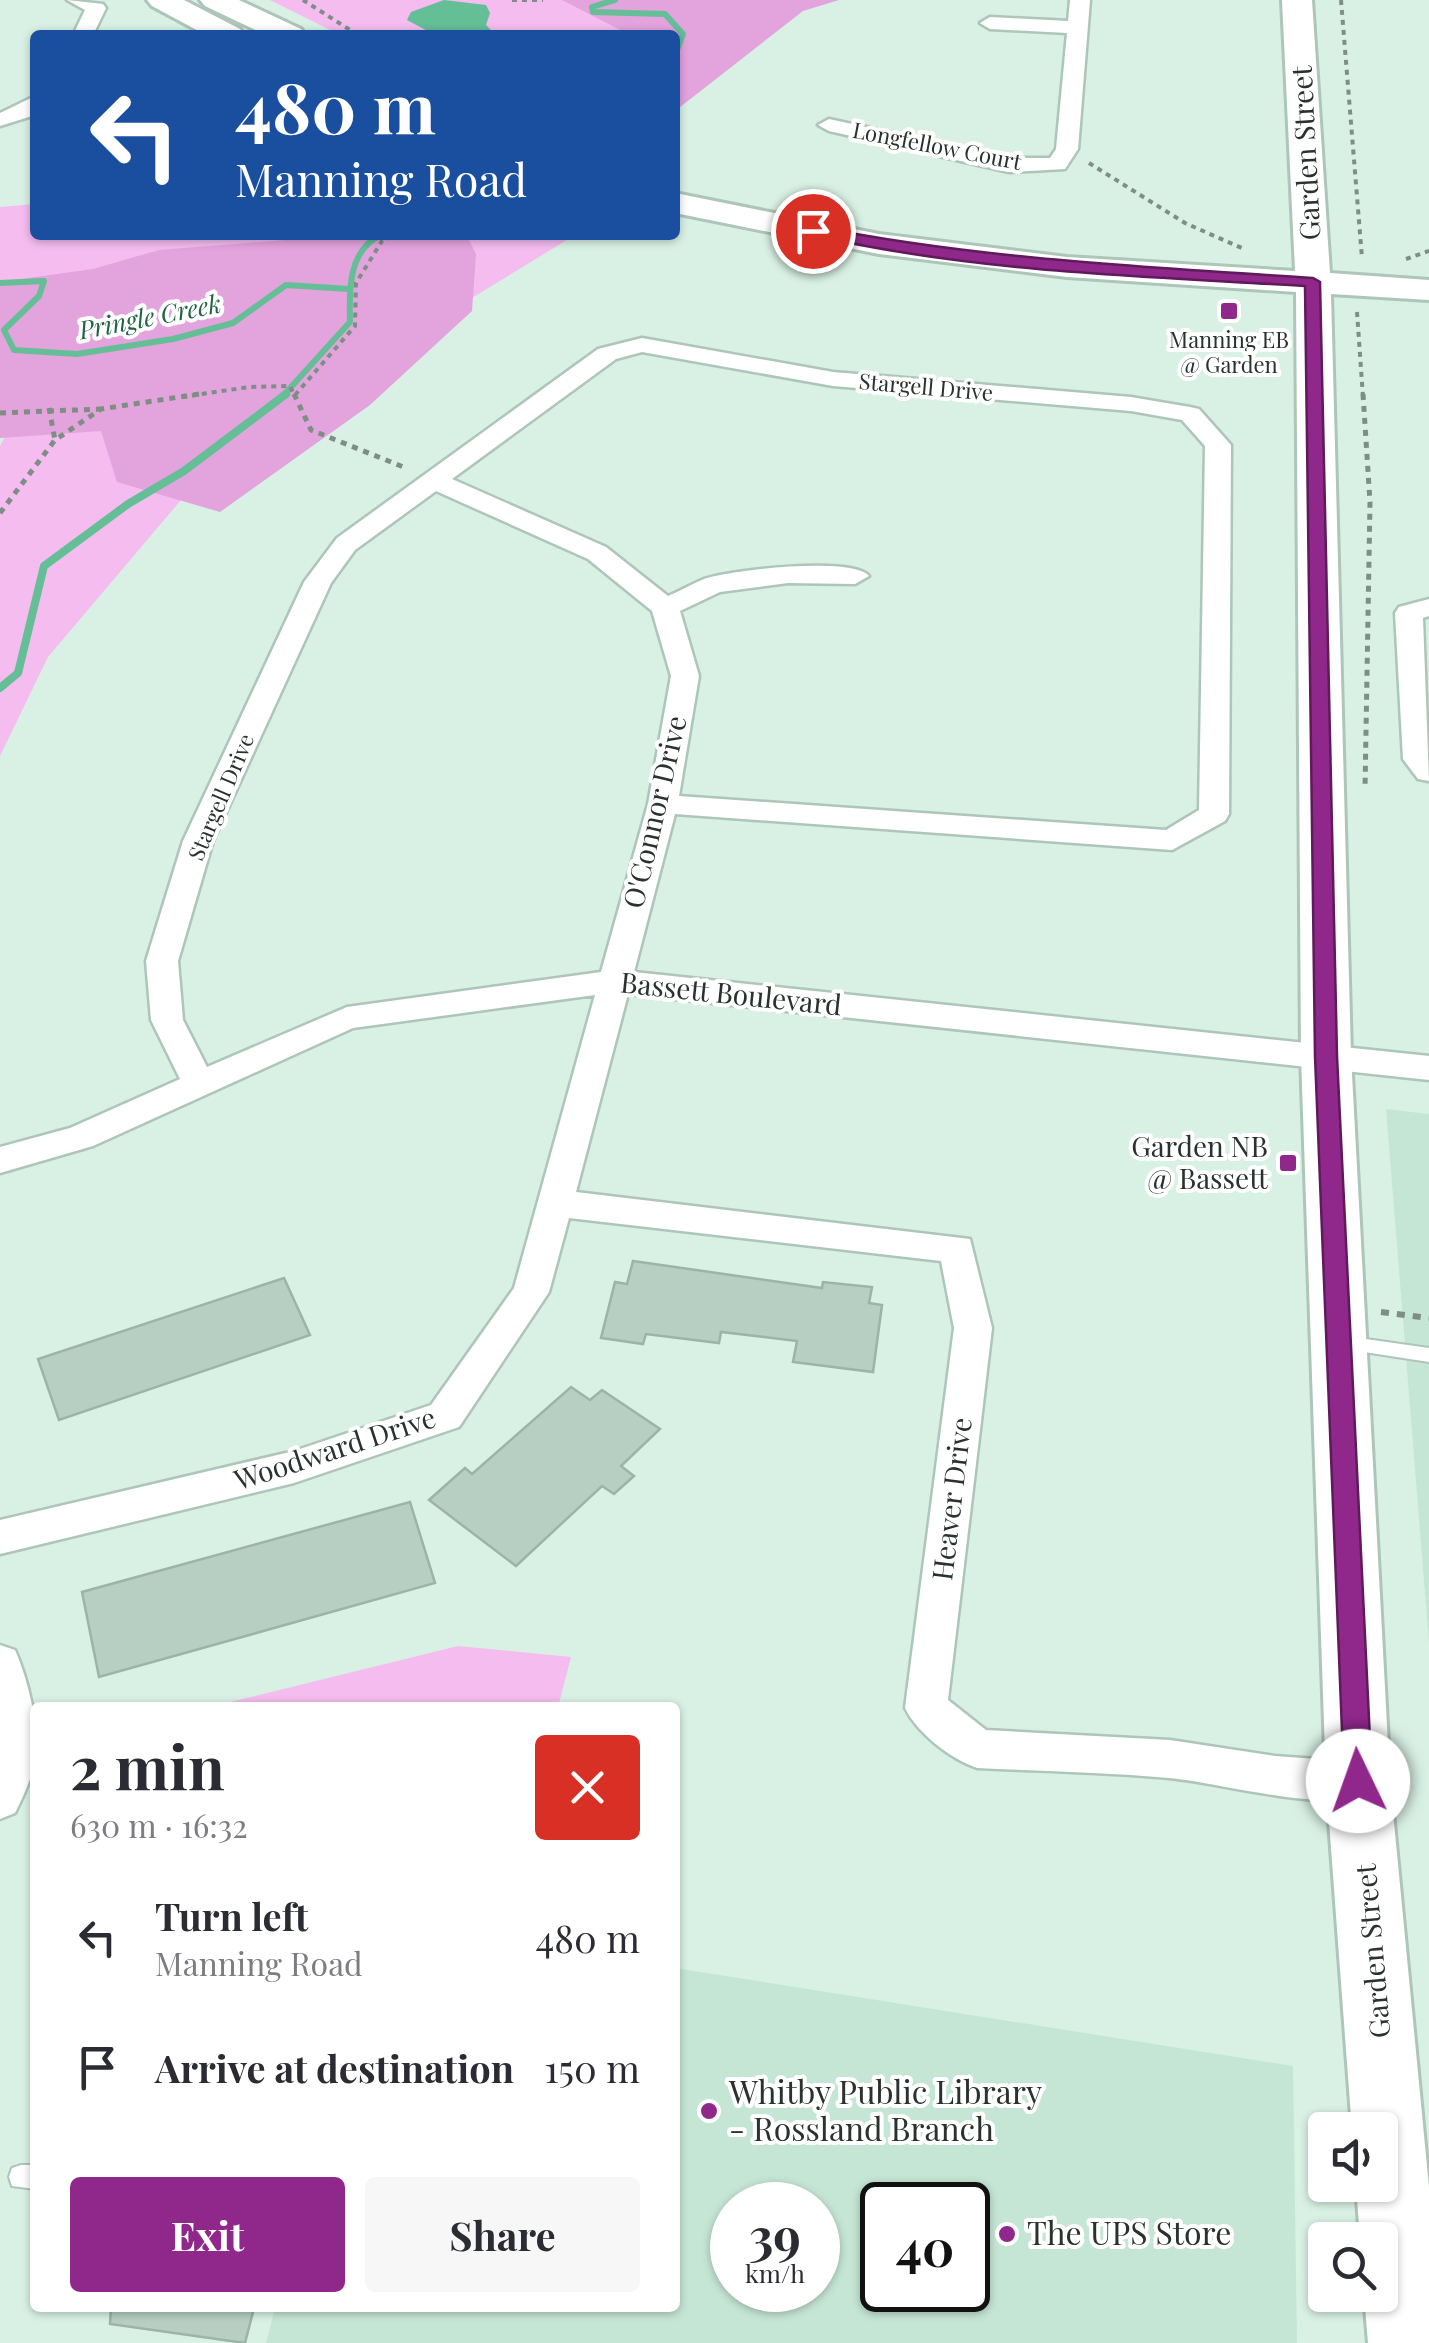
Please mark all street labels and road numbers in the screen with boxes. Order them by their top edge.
street label: Garden Street [1281,64,1328,241]
street label: Longfellow Court [850,114,1025,176]
street label: Stargell Drive [858,365,995,407]
street label: O'Connor Drive [613,712,694,912]
street label: Stargell Drive [180,729,260,865]
street label: Bassett Boulevard [619,962,844,1023]
street label: Woodward Drive [228,1398,440,1498]
street label: Heaver Drive [922,1415,979,1582]
street label: Garden Street [1345,1861,1398,2040]

